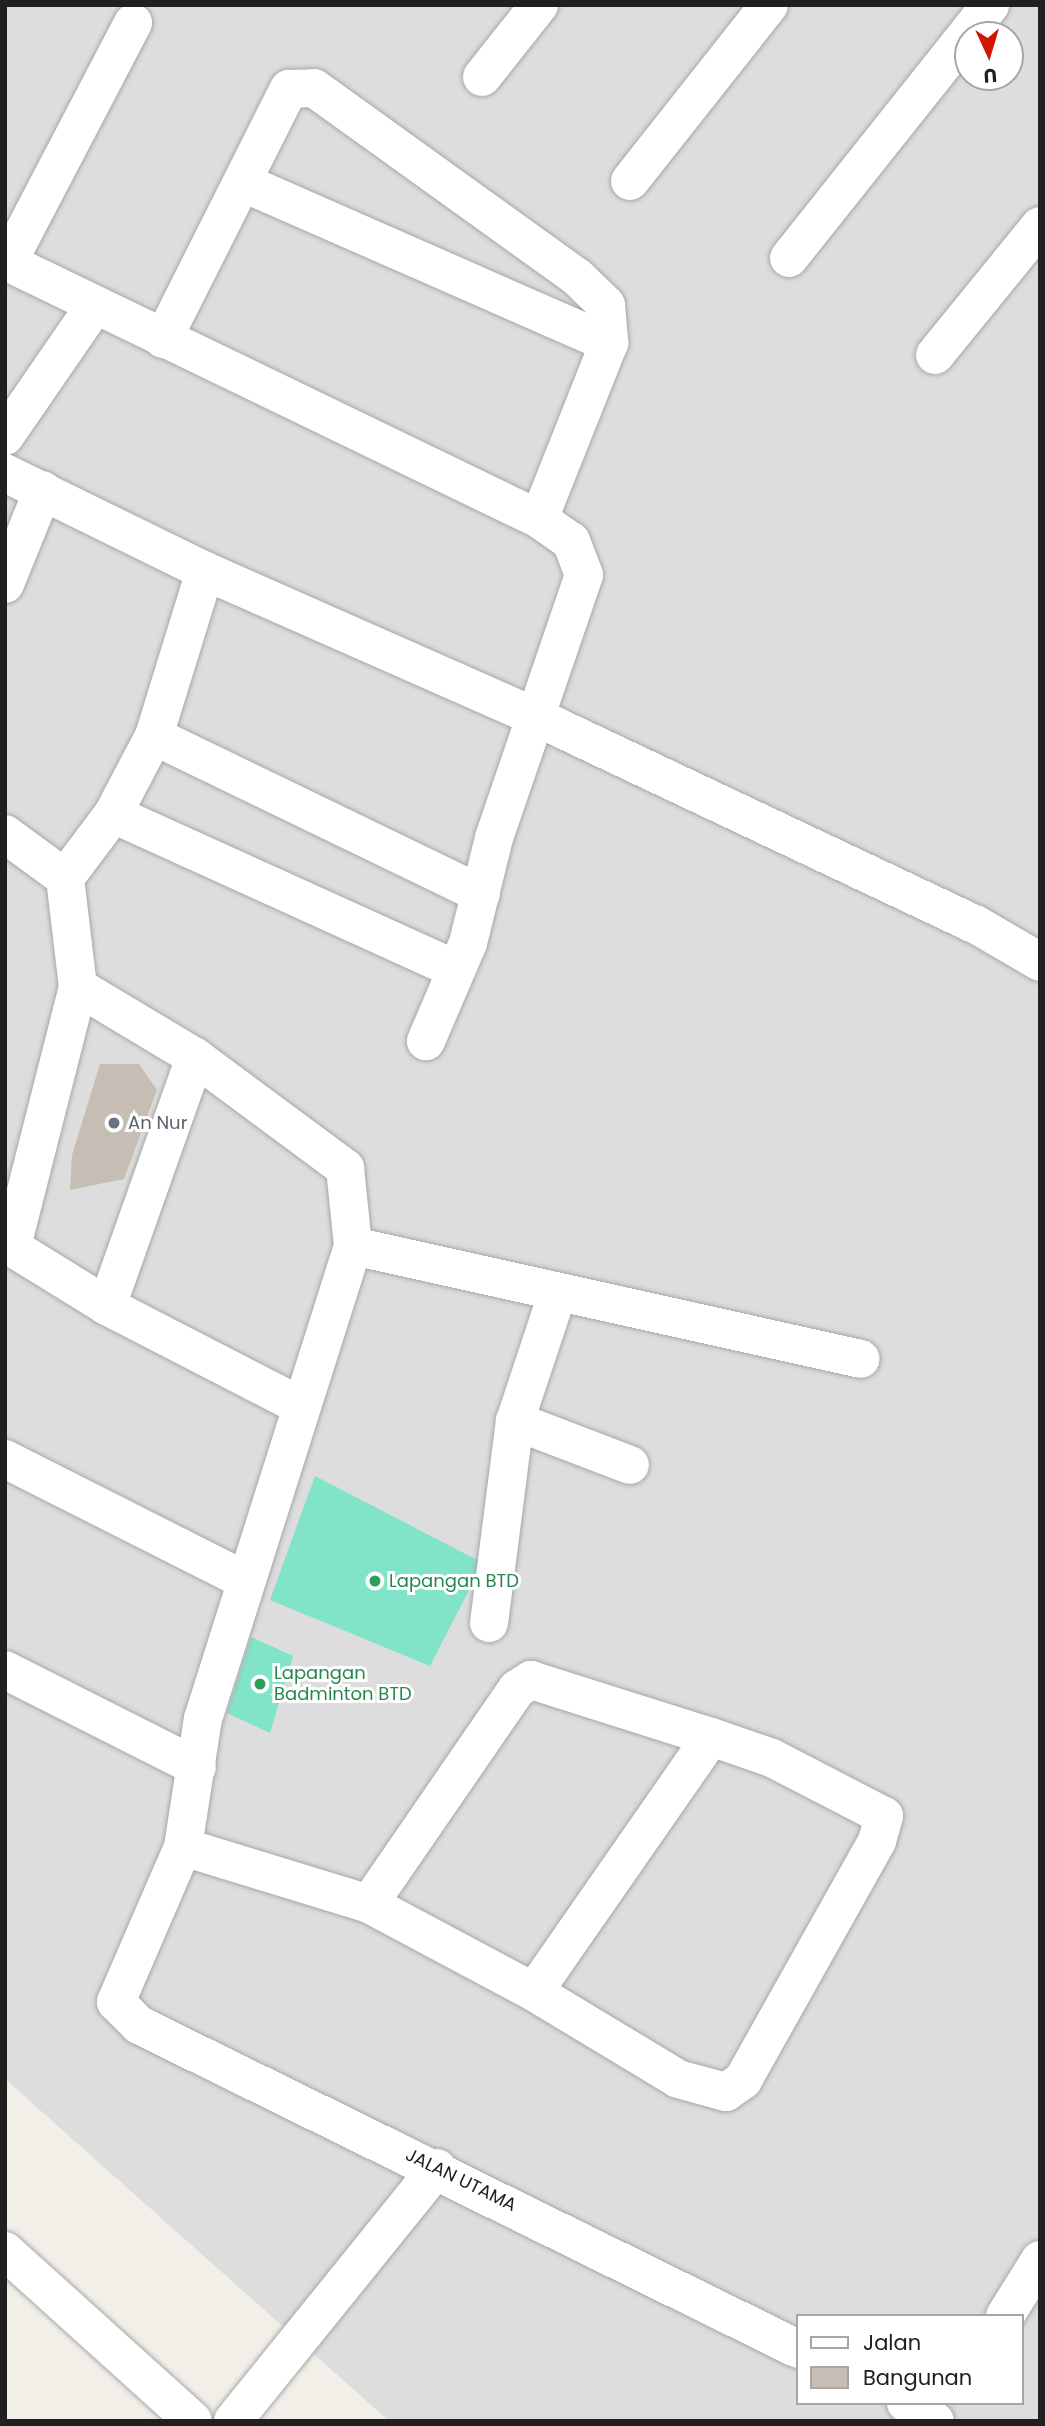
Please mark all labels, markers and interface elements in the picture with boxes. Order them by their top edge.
north arrow [954,21,1024,91]
text: U [983,62,998,89]
place label: An Nur [128,1112,187,1134]
marker: An Nur [106,1115,122,1131]
place label: Lapangan BTD [389,1570,519,1592]
marker: Lapangan BTD [367,1573,383,1589]
place label: Lapangan Badminton BTD [274,1663,412,1706]
marker: Lapangan Badminton BTD [252,1676,268,1692]
street label: JALAN UTAMA [402,2144,520,2216]
legend [796,2314,1024,2405]
text: Jalan [863,2328,921,2357]
text: Bangunan [863,2363,972,2392]

